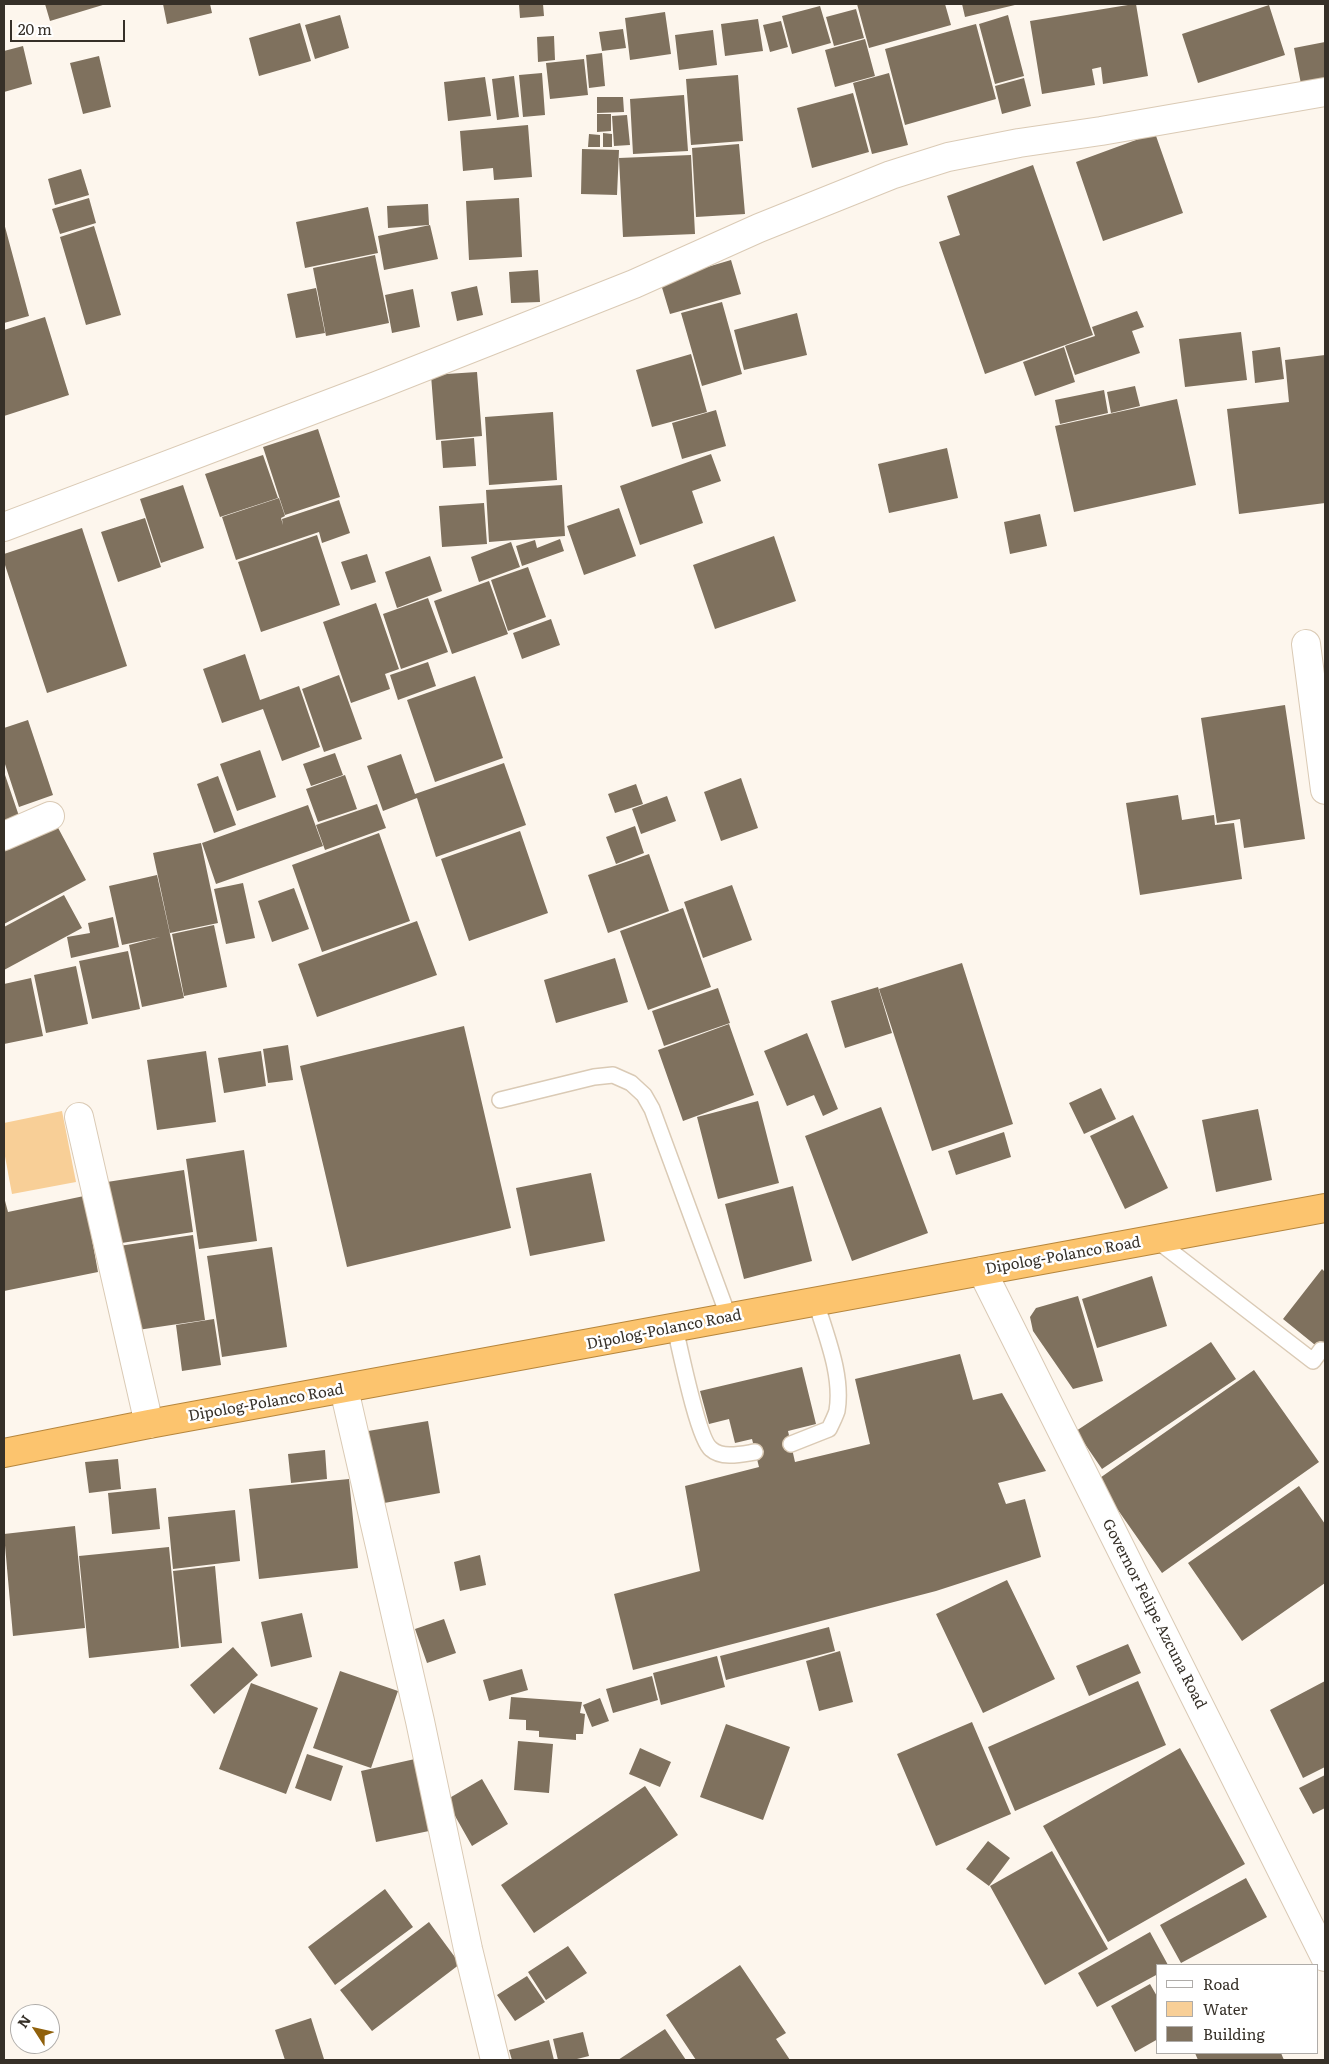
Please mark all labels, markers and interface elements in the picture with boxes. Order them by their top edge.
scale bar [12,10,128,42]
text: 20 m [18,17,52,40]
street label: Dipolog-Polanco Road [984,1233,1142,1279]
street label: Dipolog-Polanco Road [585,1306,743,1354]
street label: Dipolog-Polanco Road [187,1380,345,1426]
street label: Governor Felipe Azcuna Road [1098,1516,1210,1712]
legend [1156,1964,1319,2054]
text: Road [1203,1972,1239,1995]
text: Water [1203,1997,1248,2020]
north arrow [10,2004,60,2054]
text: N [12,2010,35,2032]
text: Building [1203,2022,1265,2045]

